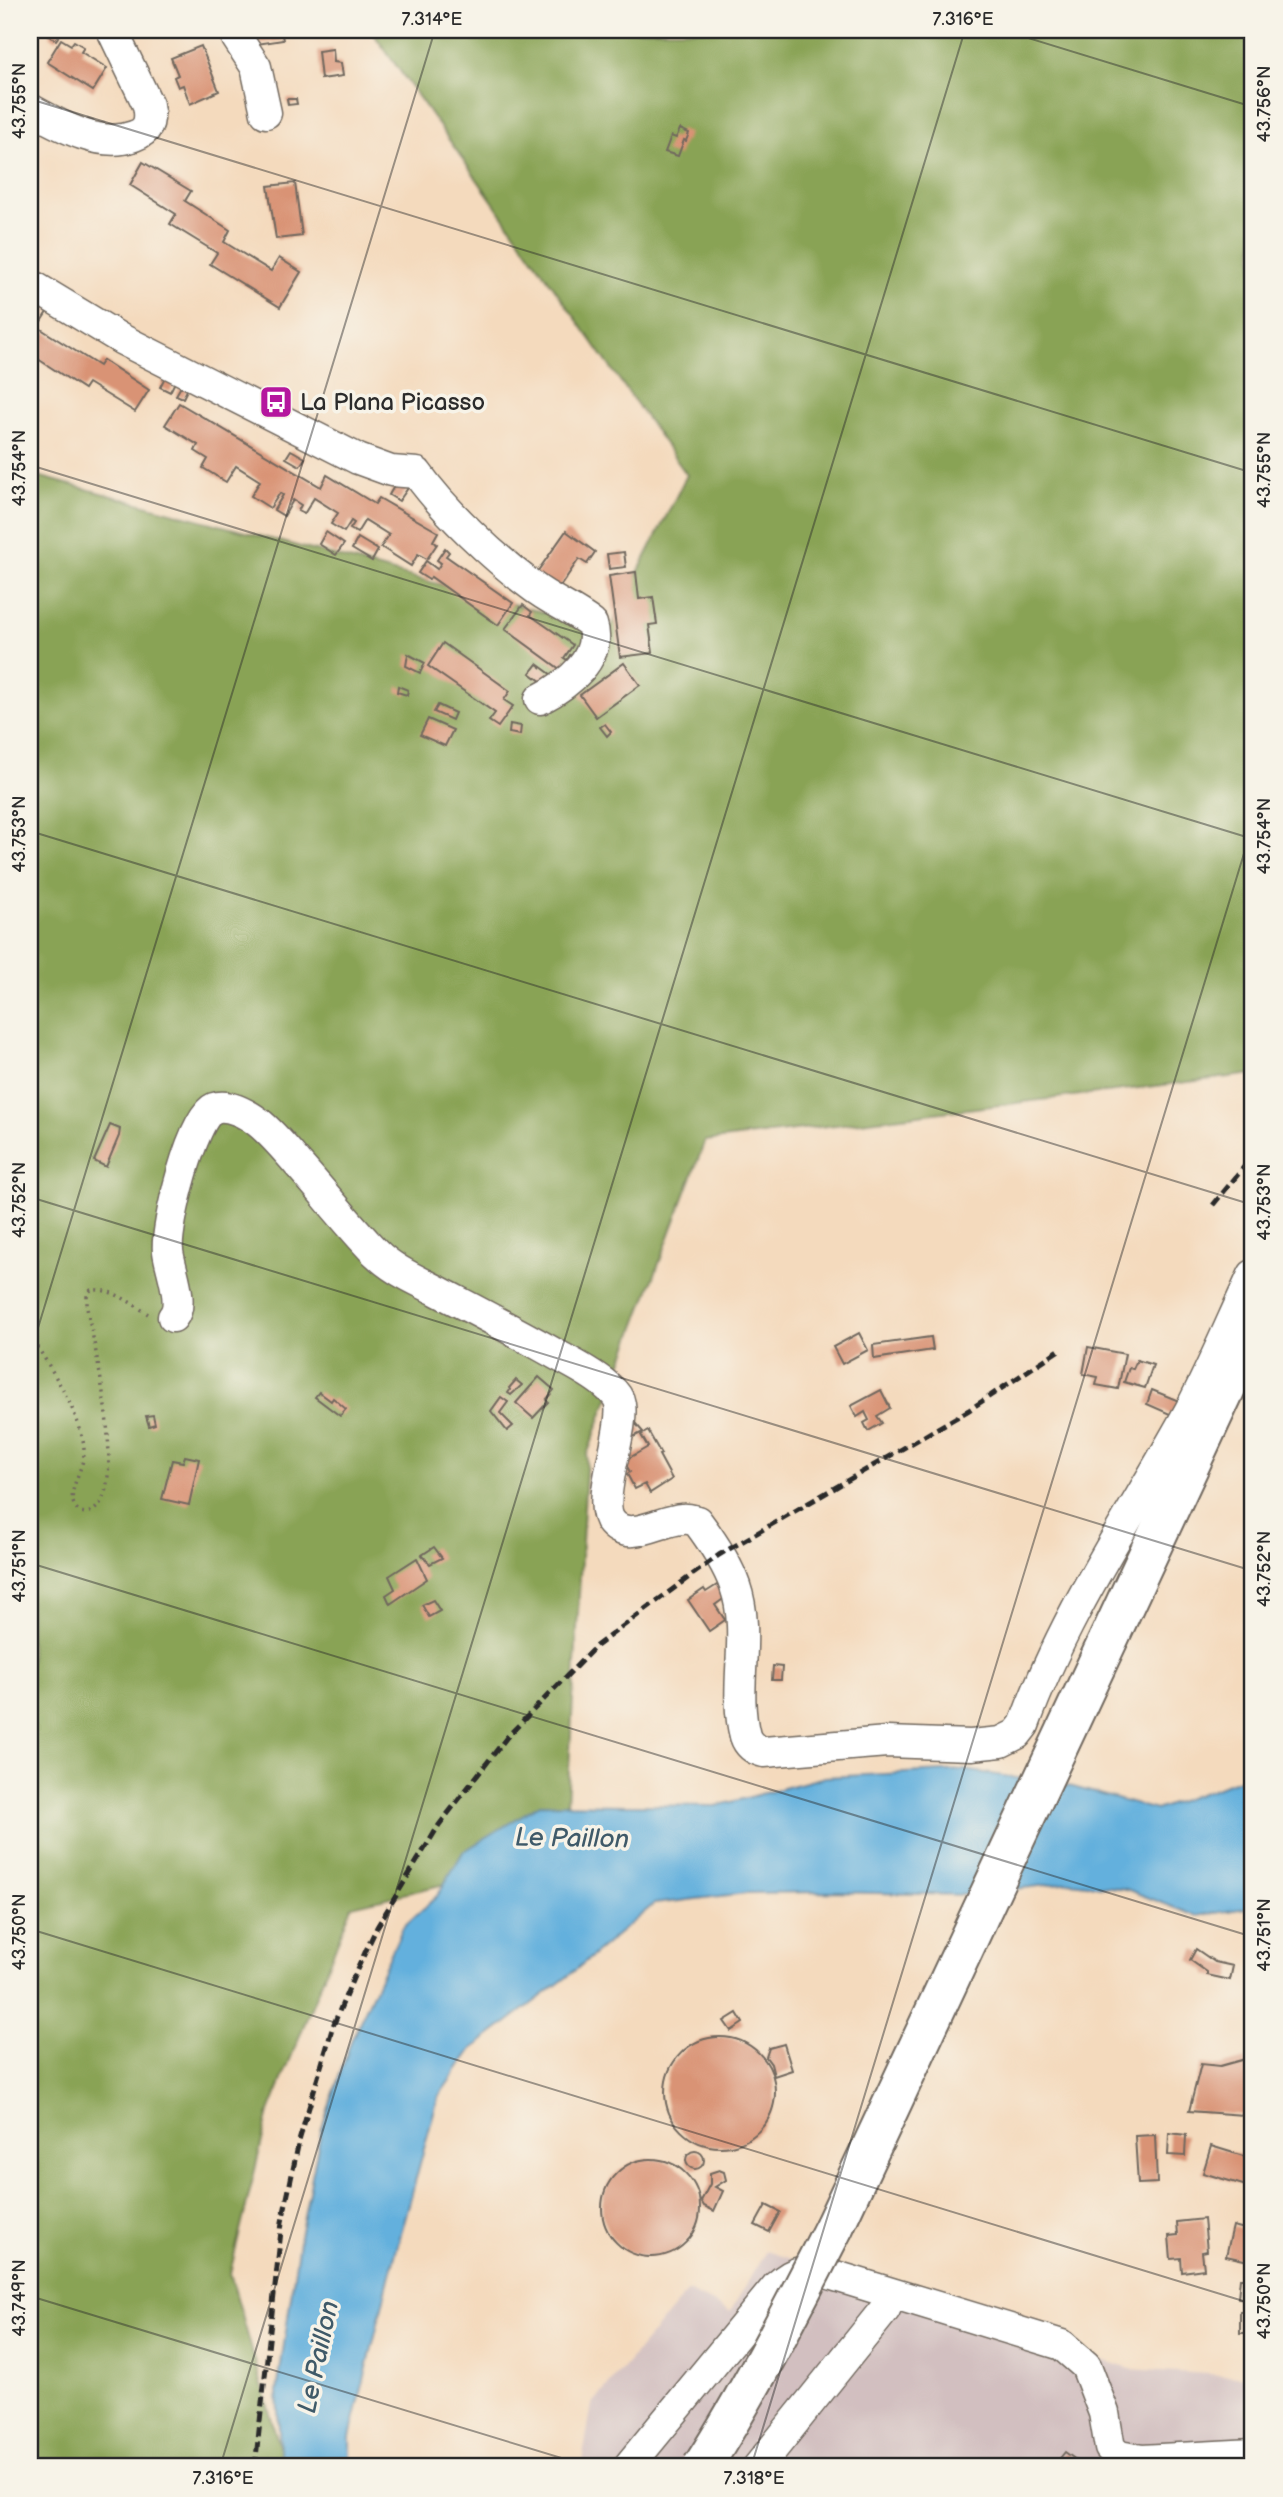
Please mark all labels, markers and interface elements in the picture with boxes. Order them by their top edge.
text: 7.314°E [402,9,463,30]
text: 7.316°E [932,9,994,30]
text: 43.755°N [9,63,30,139]
text: 43.756°N [1254,65,1275,143]
bus stop icon: La Plana Picasso [257,383,295,421]
place label: La Plana Picasso [300,388,485,417]
text: 43.754°N [9,430,30,506]
text: 43.755°N [1254,432,1275,508]
text: 43.753°N [9,795,30,873]
text: 43.754°N [1254,798,1275,874]
text: 43.752°N [9,1162,30,1238]
text: 43.753°N [1254,1163,1275,1241]
text: 43.751°N [9,1529,30,1603]
text: 43.752°N [1254,1531,1275,1607]
water label: Le Paillon [515,1823,629,1855]
text: 43.750°N [9,1893,30,1971]
text: 43.751°N [1254,1898,1275,1972]
text: 43.749°N [9,2259,30,2337]
text: 43.750°N [1254,2262,1275,2340]
water label: Le Paillon [292,2298,346,2416]
text: 7.316°E [192,2468,254,2489]
text: 7.318°E [723,2468,785,2489]

